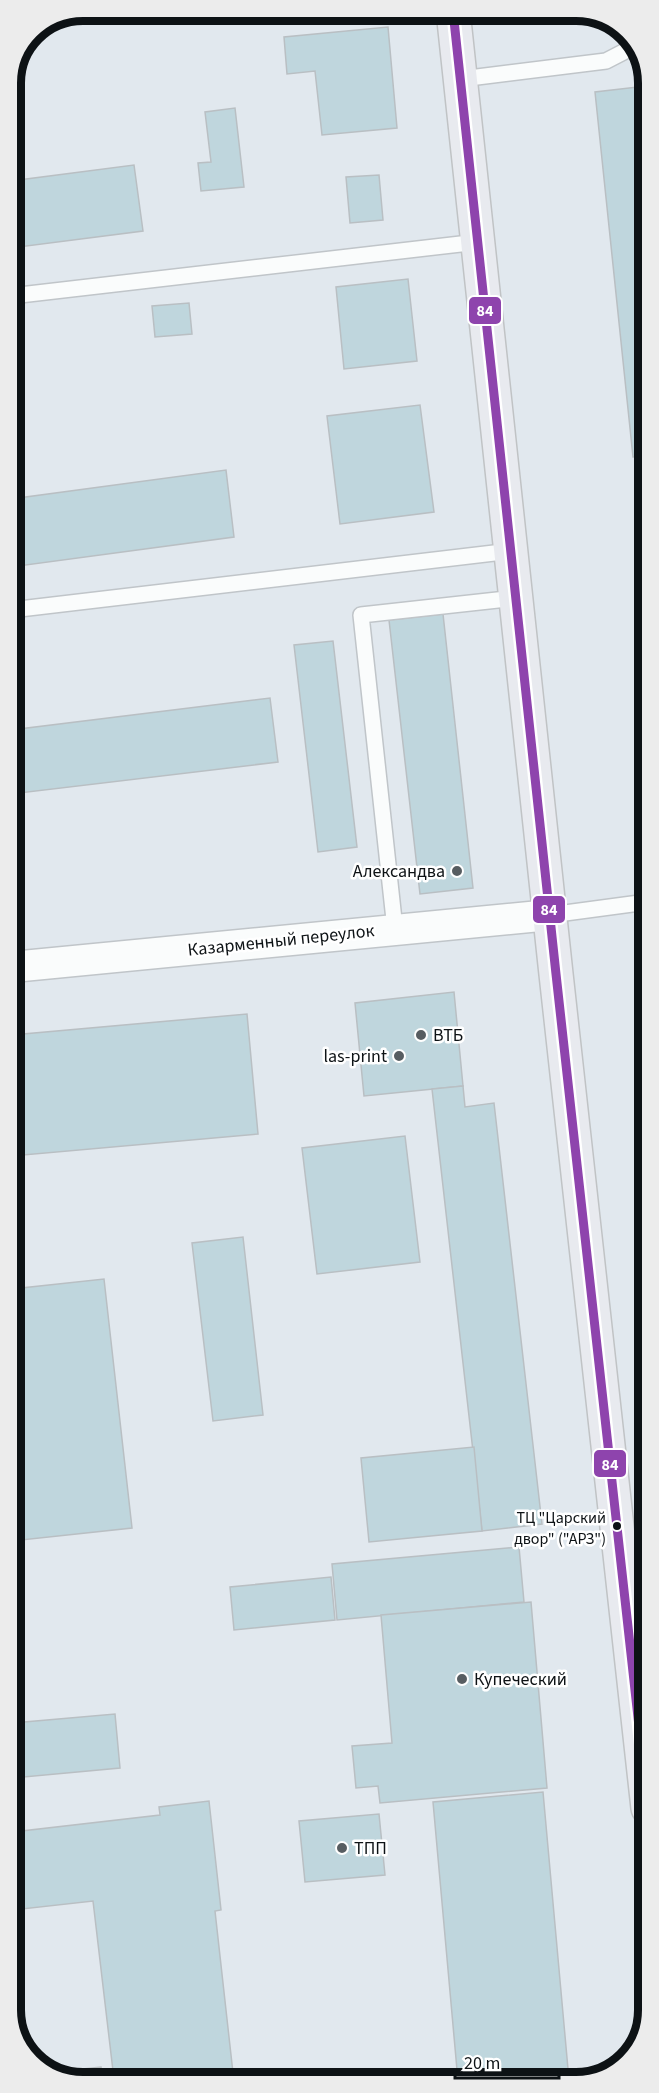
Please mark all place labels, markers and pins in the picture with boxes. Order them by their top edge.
place label: Александва [353,859,445,884]
marker: Александва [450,864,464,878]
place label: ВТБ [433,1023,463,1048]
marker: ВТБ [414,1028,428,1042]
place label: las-print [323,1044,387,1069]
marker: las-print [392,1049,406,1063]
place label: ТЦ "Царский двор" ("АРЗ") [514,1507,606,1550]
marker: ТЦ "Царский двор" ("АРЗ") [611,1520,623,1532]
place label: Купеческий [474,1667,567,1692]
marker: Купеческий [455,1672,469,1686]
place label: ТПП [354,1836,387,1861]
marker: ТПП [335,1841,349,1855]

